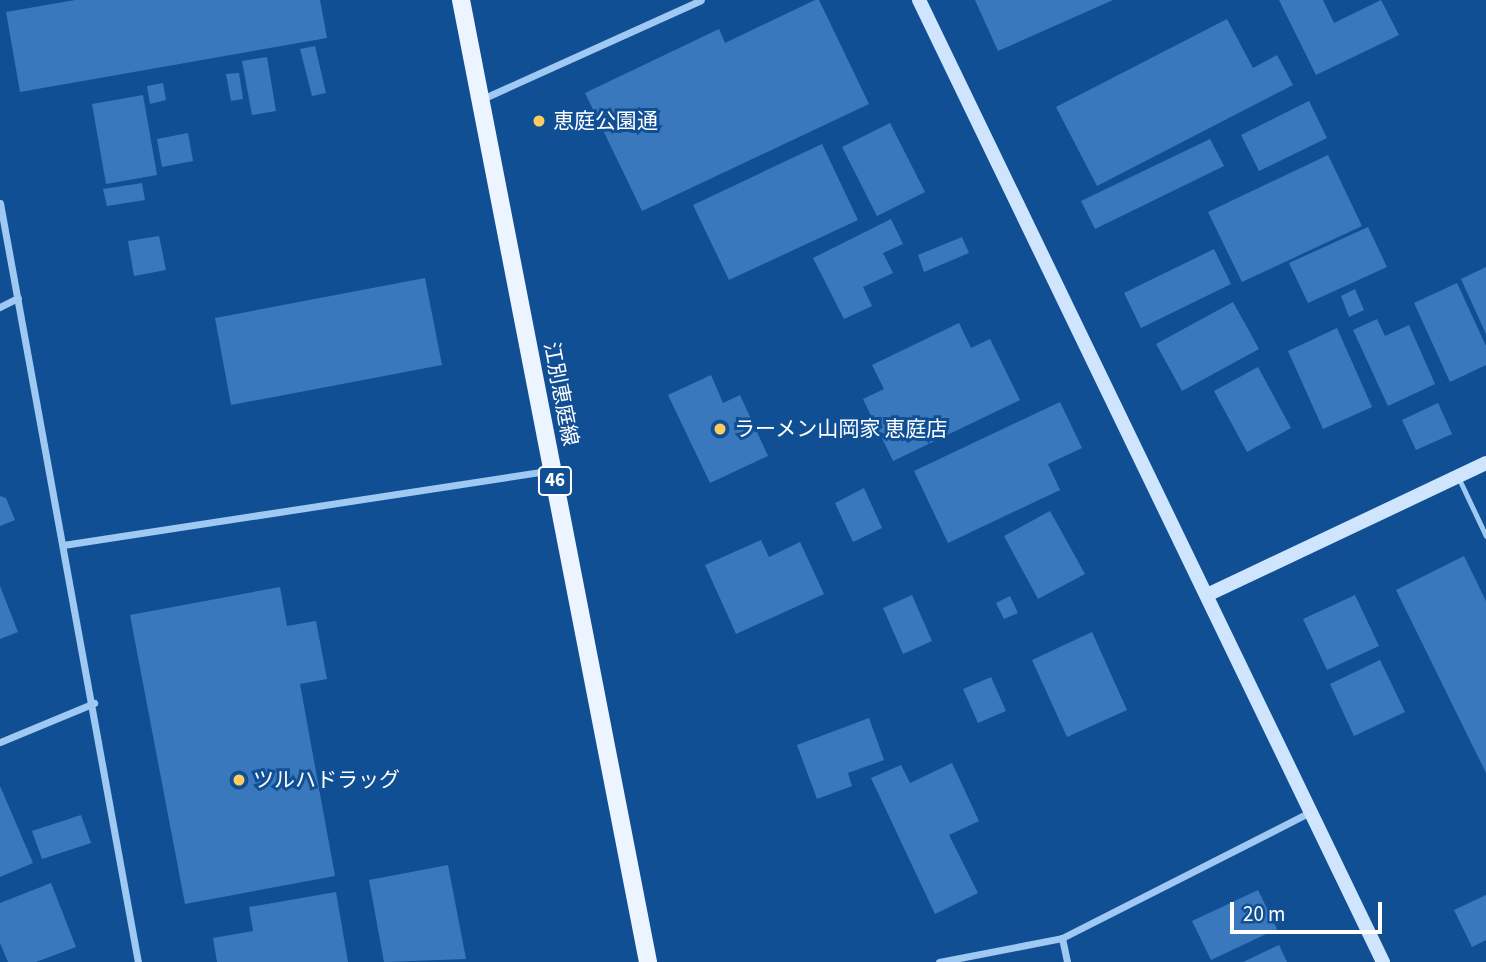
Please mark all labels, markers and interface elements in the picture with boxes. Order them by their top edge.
place label: 恵庭公園通 [553,108,658,134]
marker: 恵庭公園通 [531,113,547,129]
street label: 江別恵庭線 [539,340,583,448]
place label: ラーメン山岡家 恵庭店 [734,416,948,442]
marker: ラーメン山岡家 恵庭店 [712,421,728,437]
road number: 46 [538,466,572,496]
place label: ツルハドラッグ [253,767,400,793]
marker: ツルハドラッグ [231,772,247,788]
scale bar [1234,888,1386,932]
text: 20 m [1243,899,1285,929]

